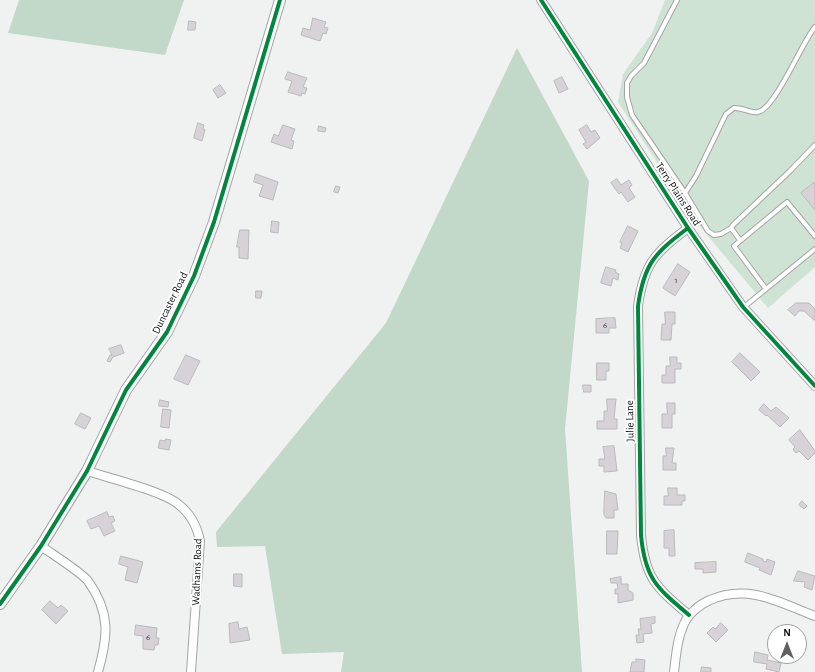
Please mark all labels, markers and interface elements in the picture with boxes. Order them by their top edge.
street label: Terry Plains Road [653,160,703,228]
street label: Duncaster Road [149,270,191,336]
house number: 1 [674,275,678,285]
house number: 6 [603,320,607,330]
street label: Julie Lane [623,400,637,442]
street label: Wadhams Road [189,538,205,606]
north arrow [767,624,807,664]
text: N [783,627,791,638]
house number: 6 [146,632,150,642]

